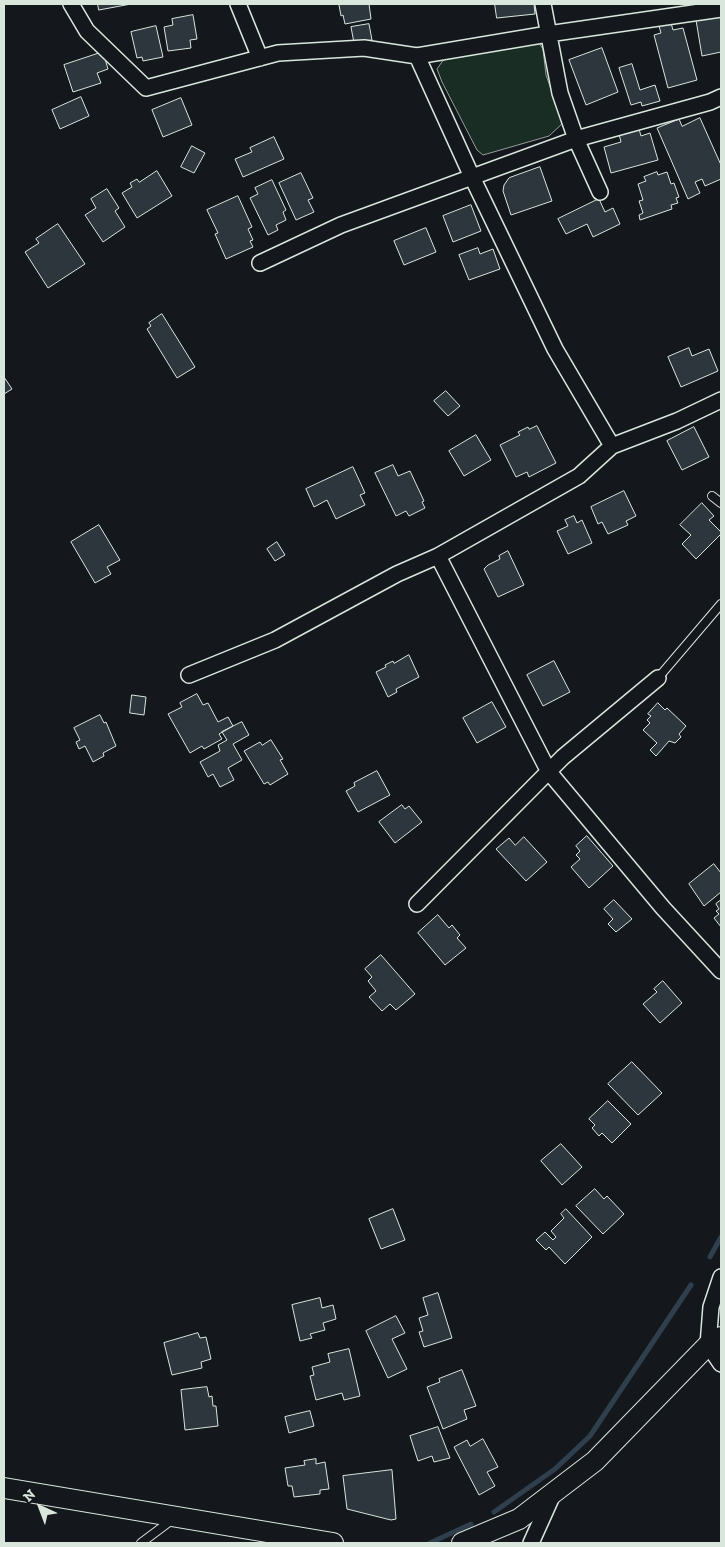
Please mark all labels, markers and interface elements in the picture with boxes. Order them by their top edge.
north arrow [15,1482,65,1532]
text: N [20,1486,39,1506]

